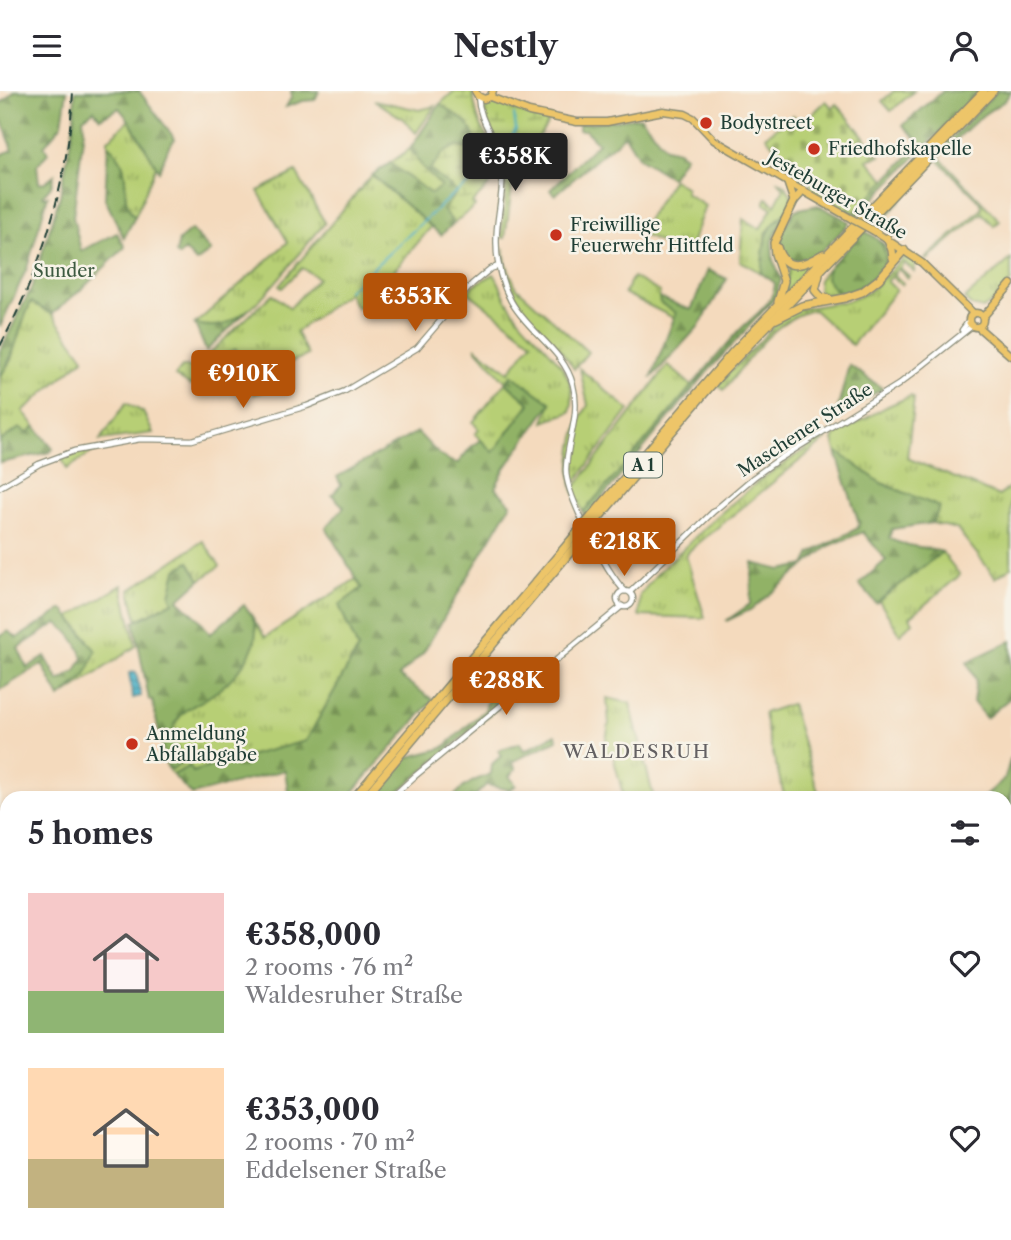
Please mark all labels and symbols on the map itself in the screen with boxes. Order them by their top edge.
place label: Bodystreet [720,112,813,134]
marker: Bodystreet [698,115,714,131]
pin: €358K [466,133,564,193]
place label: Friedhofskapelle [828,138,972,160]
marker: Friedhofskapelle [806,141,822,157]
street label: Jesteburger Straße [760,144,911,244]
place label: Freiwillige Feuerwehr Hittfeld [570,214,734,257]
marker: Freiwillige Feuerwehr Hittfeld [548,227,564,243]
park label: Sunder [33,260,95,282]
pin: €353K [366,273,464,333]
pin: €910K [194,351,292,410]
street label: Maschener Straße [733,378,877,482]
road number: A 1 [624,453,662,477]
pin: €218K [575,519,673,578]
pin: €288K [457,657,555,717]
place label: Anmeldung Abfallabgabe [145,723,257,766]
marker: Anmeldung Abfallabgabe [124,736,140,752]
district label: WALDESRUH [562,740,711,763]

